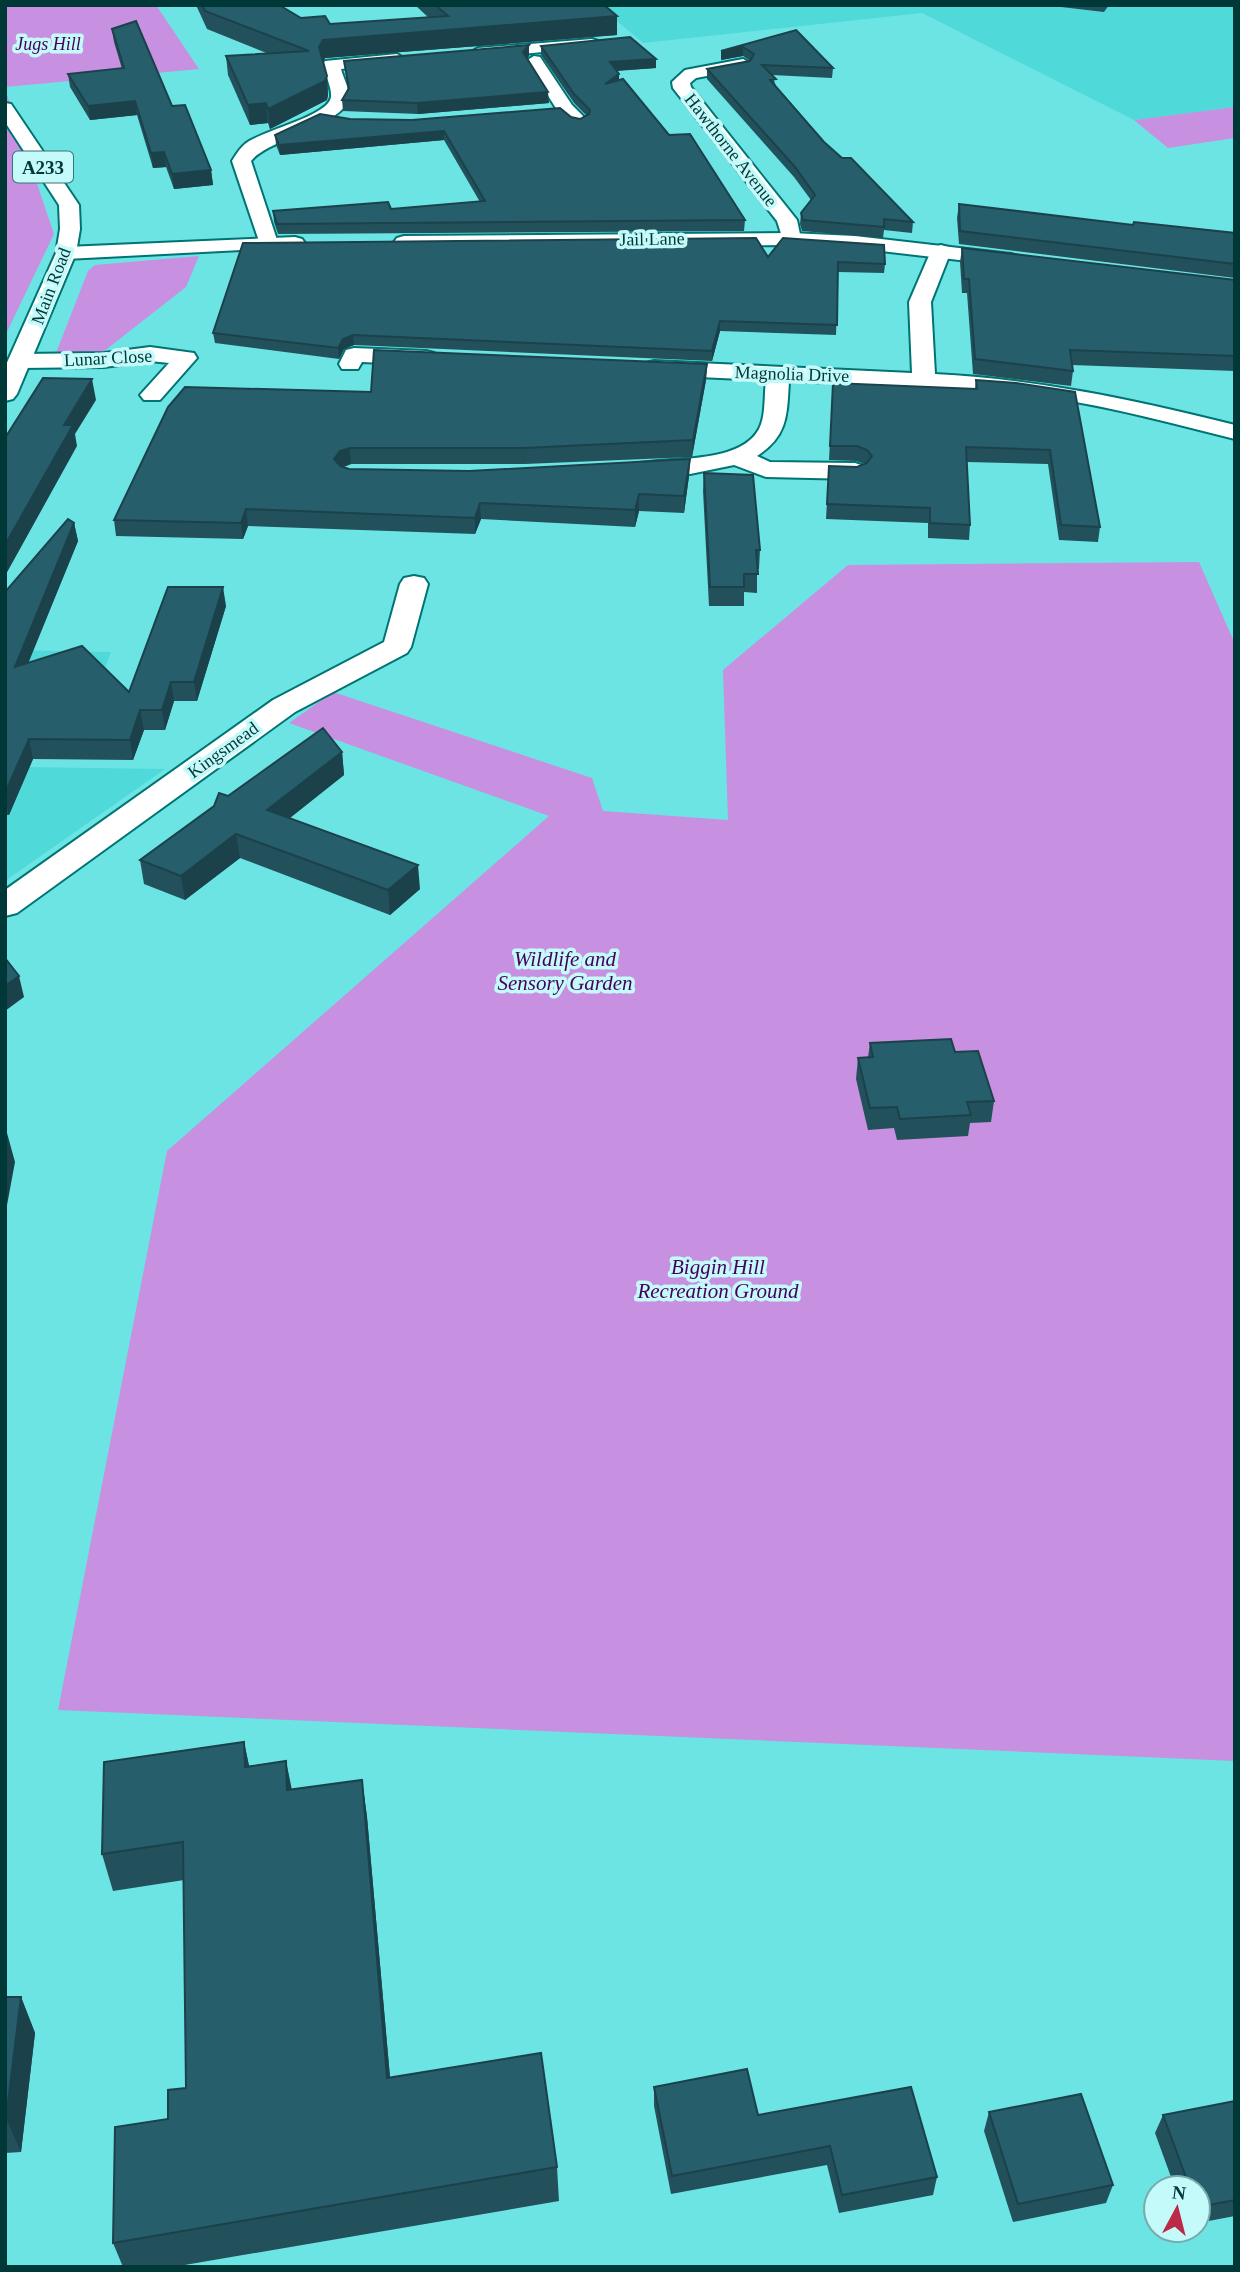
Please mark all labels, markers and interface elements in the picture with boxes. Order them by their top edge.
park label: Jugs Hill [15,34,81,54]
street label: Hawthorne Avenue [681,89,781,211]
road number: A233 [13,152,73,182]
street label: Jail Lane [619,228,685,250]
street label: Main Road [27,245,75,327]
street label: Lunar Close [63,346,153,370]
street label: Magnolia Drive [734,362,850,386]
street label: Kingsmead [184,718,262,782]
park label: Wildlife and Sensory Garden [497,947,633,995]
park label: Biggin Hill Recreation Ground [636,1255,799,1303]
north arrow [1142,2174,1212,2244]
text: N [1171,2181,1187,2204]

